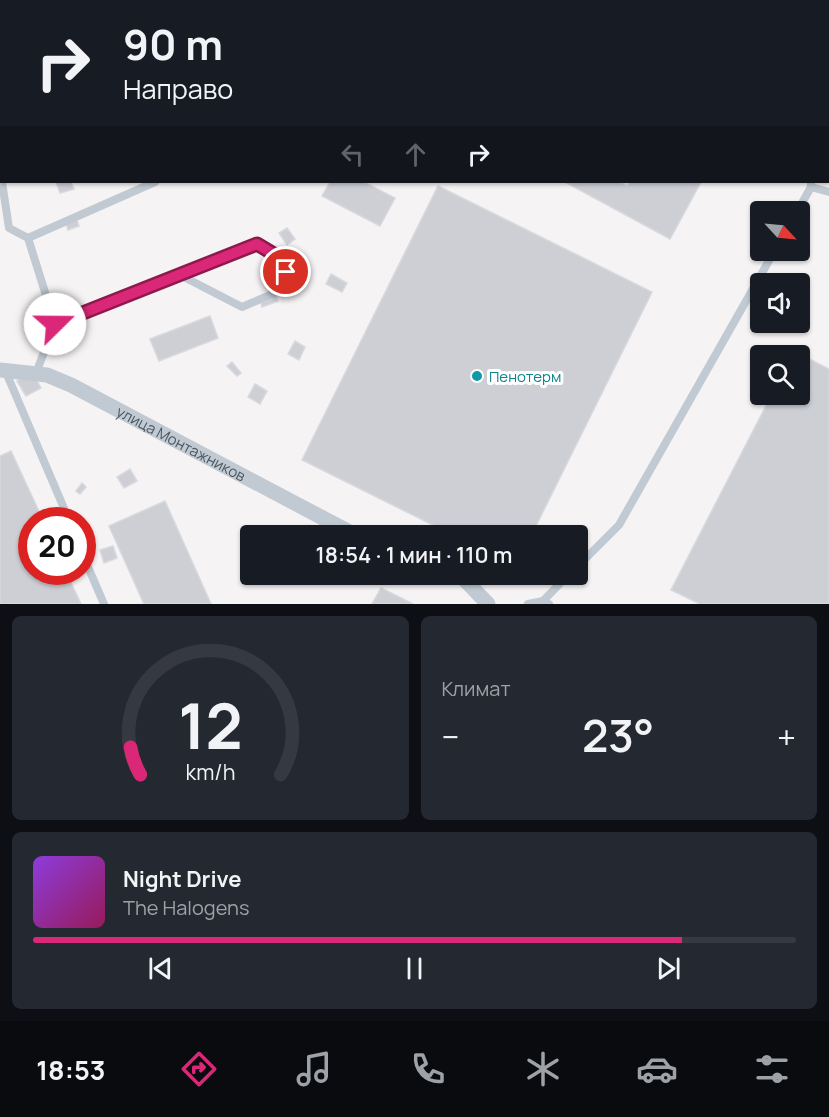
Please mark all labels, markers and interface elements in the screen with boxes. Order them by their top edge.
text: 90 m [123,15,223,73]
icon: right [24,24,102,102]
text: Направо [123,70,233,107]
icon: left [336,138,369,171]
icon: ahead [399,138,432,171]
icon: right [462,138,495,171]
north arrow [750,201,810,261]
map controls [750,201,810,405]
pin [260,246,311,297]
icon: arrive [269,255,302,288]
button: sound [750,273,810,333]
position arrow [23,292,87,356]
button: search [750,345,810,405]
place label: Пенотерм [489,366,561,387]
marker: Пенотерм [470,369,484,383]
street label: улица Монтажников [113,400,250,486]
speed limit sign: 20 [18,507,96,585]
text: 18:54 · 1 мин · 110 m [315,540,513,570]
text: Климат [442,675,511,702]
text: 12 [178,682,242,768]
text: 23° [582,704,654,766]
text: − [442,714,459,759]
text: + [777,714,796,759]
text: km/h [185,757,235,786]
text: Night Drive [123,864,242,894]
text: The Halogens [123,894,249,921]
icon: previous [144,952,177,985]
icon: pause [398,952,431,985]
icon: next [652,952,685,985]
icon: directions [178,1048,220,1090]
icon: music [293,1048,335,1090]
icon: phone [407,1048,449,1090]
icon: climate [522,1048,564,1090]
icon: car [636,1048,678,1090]
icon: filters [751,1048,793,1090]
text: 18:53 [36,1051,105,1088]

